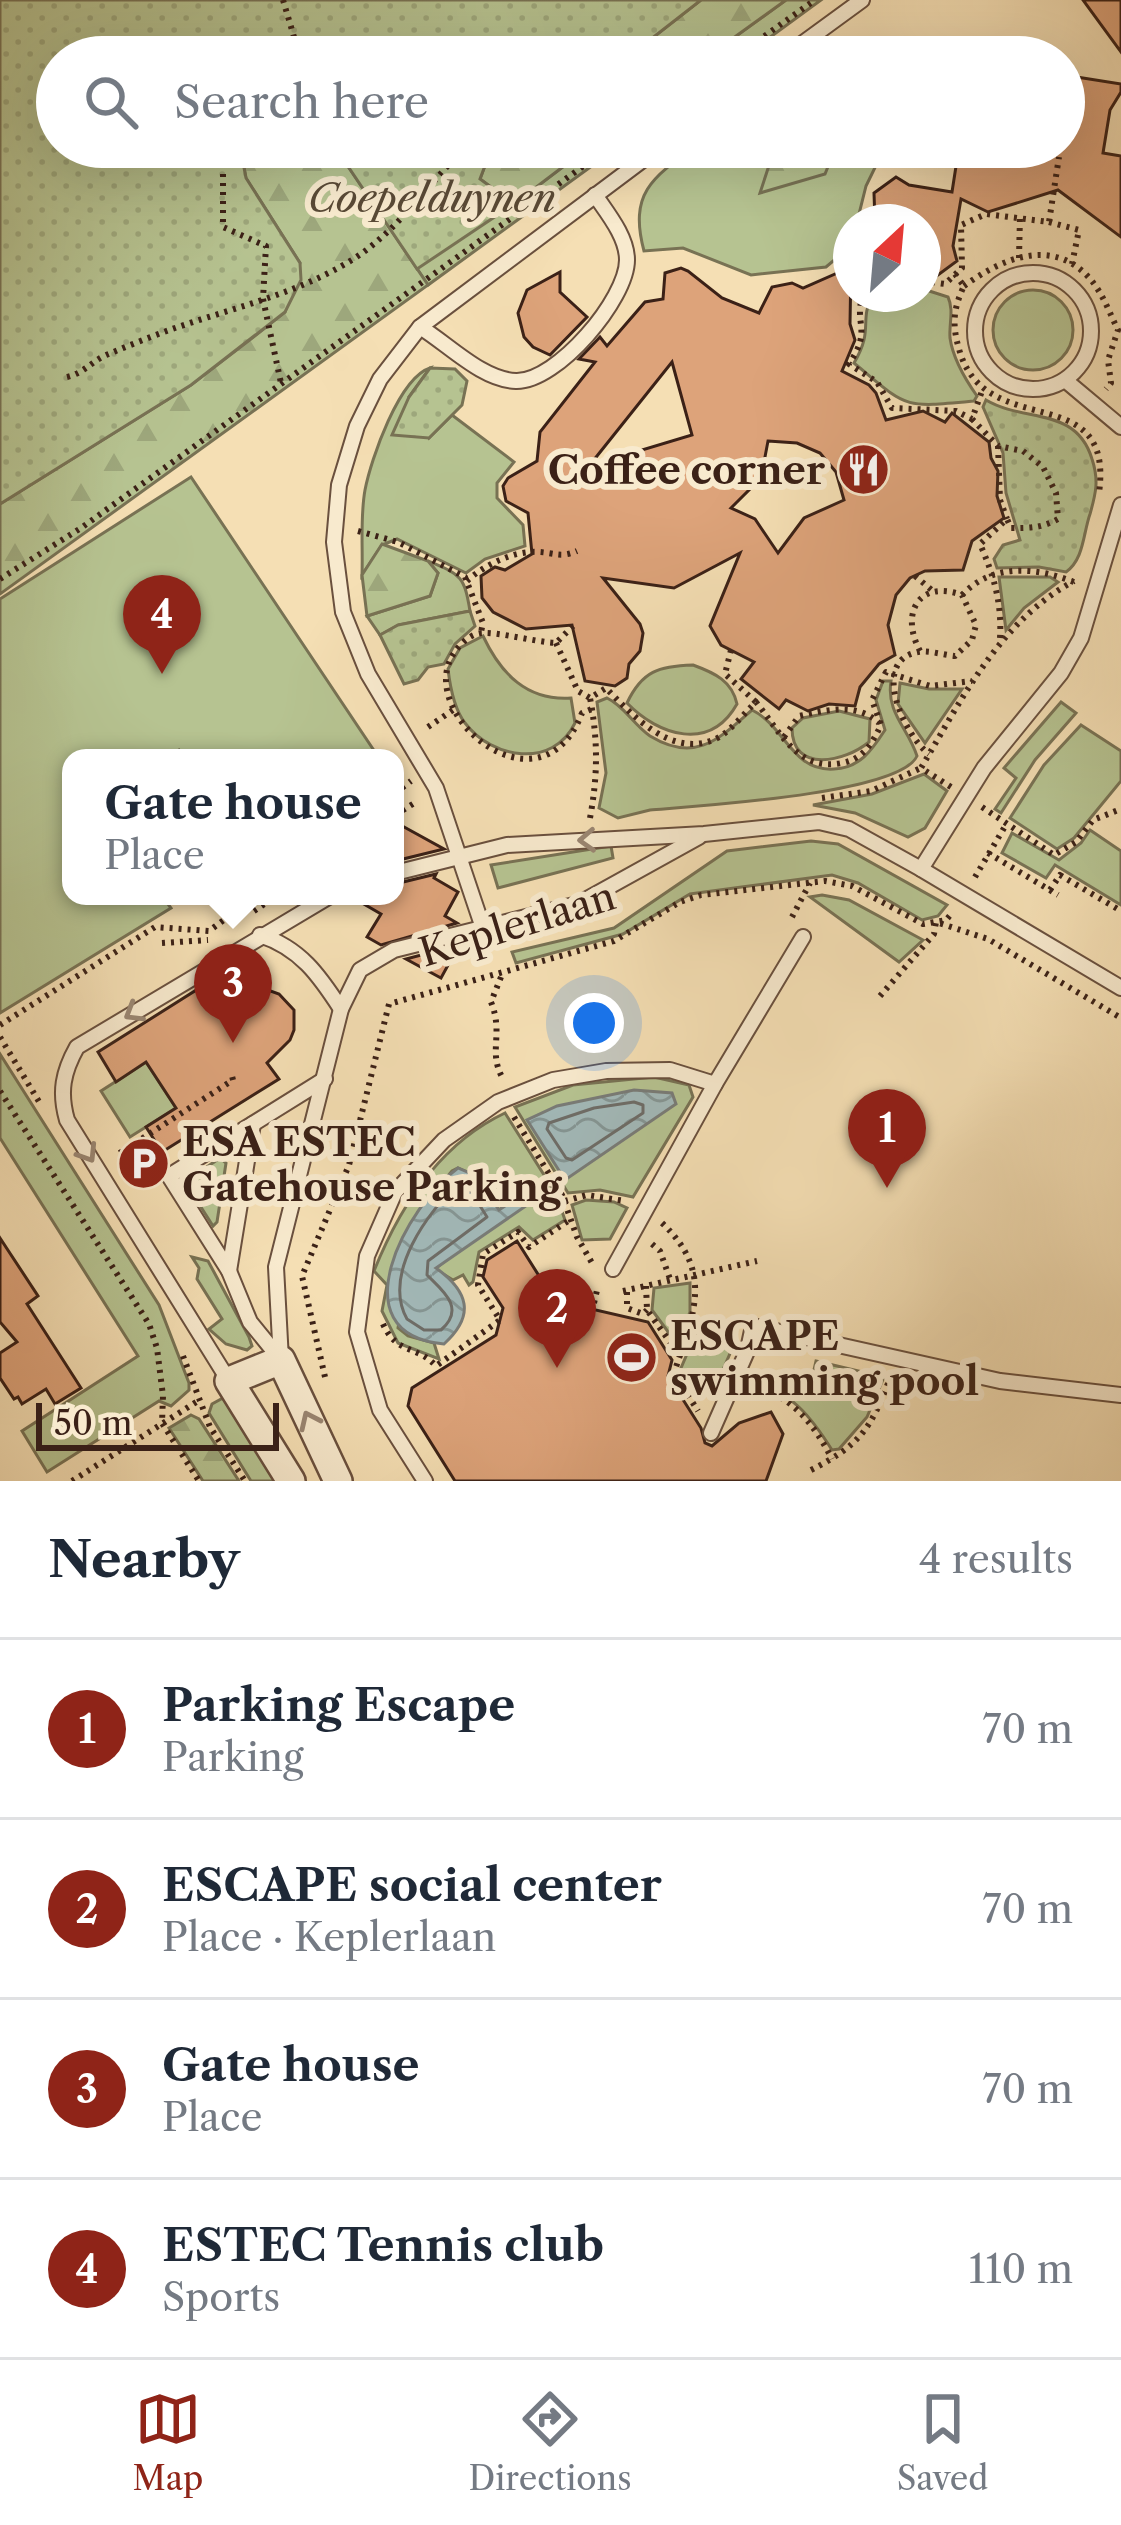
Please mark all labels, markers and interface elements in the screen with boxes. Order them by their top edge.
search box [36,36,1085,168]
icon: search [78,69,144,135]
text: Search here [174,74,429,130]
park label: Coepelduynen [308,174,556,222]
north arrow [833,204,941,312]
restaurant icon: Coffee corner [836,442,892,498]
place label: Coffee corner [548,446,825,494]
pin: 4 [123,575,201,674]
popup [62,749,404,905]
text: Gate house [104,775,362,831]
one-way arrow [577,827,596,853]
text: Place [104,831,205,879]
street label: Keplerlaan [413,871,621,977]
pin: 3 [194,944,272,1043]
your location [564,993,624,1053]
one-way arrow [124,999,146,1021]
pin: 1 [848,1089,926,1188]
place label: ESA ESTEC Gatehouse Parking [182,1118,563,1211]
parking icon: ESA ESTEC Gatehouse Parking [115,1136,171,1192]
one-way arrow [74,1141,96,1163]
pin: 2 [518,1269,596,1368]
place label: ESCAPE swimming pool [670,1312,979,1405]
sports icon: ESCAPE swimming pool [603,1330,659,1386]
scale bar [36,1397,279,1450]
text: 50 m [54,1403,132,1444]
one-way arrow [300,1411,323,1432]
text: Nearby [48,1528,240,1590]
text: 4 results [919,1535,1073,1583]
text: Parking Escape [162,1677,515,1733]
text: 1 [78,1705,96,1753]
text: 70 m [982,1705,1073,1753]
text: Parking [162,1733,304,1781]
text: ESCAPE social center [162,1857,662,1913]
text: 2 [75,1885,99,1933]
text: 70 m [982,1885,1073,1933]
text: Place · Keplerlaan [162,1913,496,1961]
text: Gate house [162,2037,419,2093]
text: 3 [76,2065,98,2113]
text: 70 m [982,2065,1073,2113]
text: Place [162,2093,262,2141]
text: ESTEC Tennis club [162,2217,604,2273]
text: 4 [75,2245,99,2293]
text: 110 m [969,2245,1073,2293]
text: Sports [162,2273,280,2321]
tab: Map [133,2386,203,2499]
tab: Directions [469,2386,632,2499]
tab: Saved [897,2386,988,2499]

